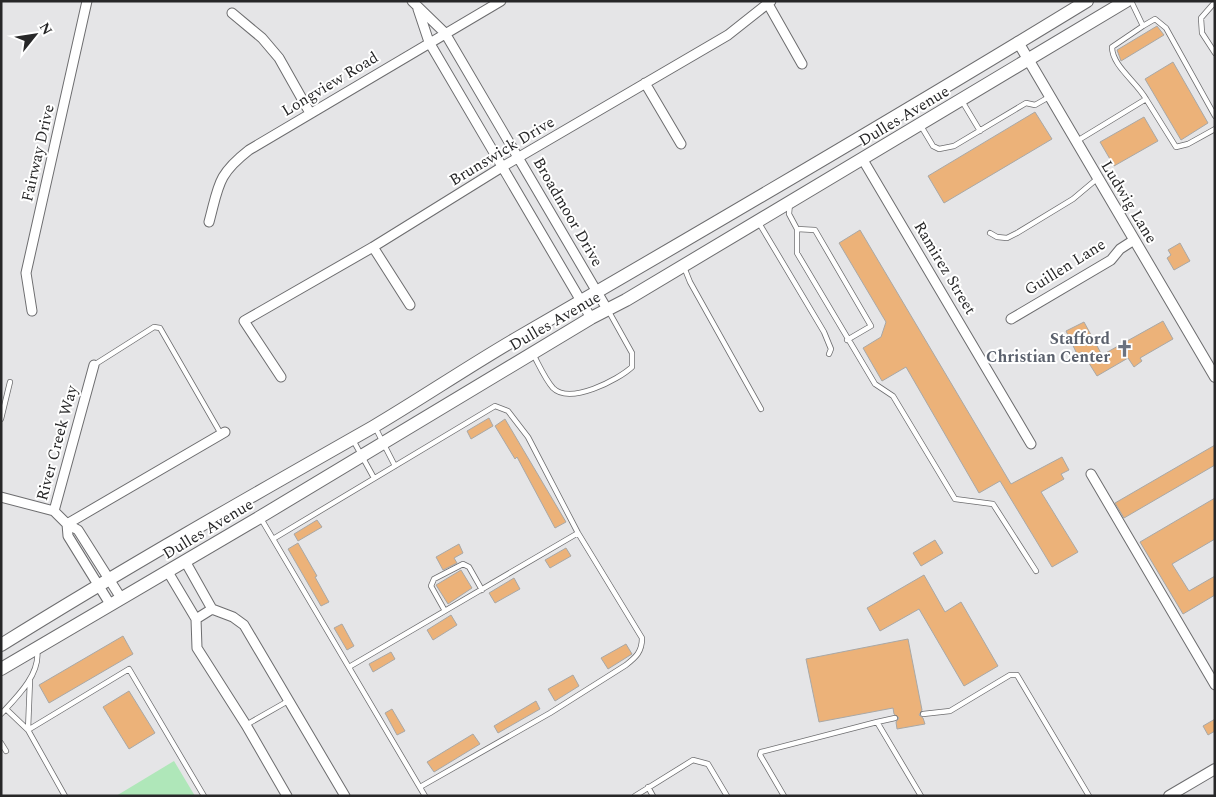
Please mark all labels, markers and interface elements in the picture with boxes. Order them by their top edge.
north arrow [10,10,60,60]
text: N [34,19,58,39]
street label: Longview Road [277,46,383,122]
street label: Dulles Avenue [854,79,954,153]
street label: Fairway Drive [15,102,61,204]
street label: Brunswick Drive [445,110,559,192]
street label: Broadmoor Drive [527,153,609,271]
street label: Ludwig Lane [1095,156,1163,248]
street label: Ramirez Street [908,217,983,319]
street label: Guillen Lane [1020,233,1110,301]
street label: Dulles Avenue [505,285,605,357]
place label: Stafford Christian Center [986,327,1110,369]
church icon: Stafford Christian Center [1114,338,1134,358]
street label: River Creek Way [30,381,84,503]
street label: Dulles Avenue [158,492,258,566]

